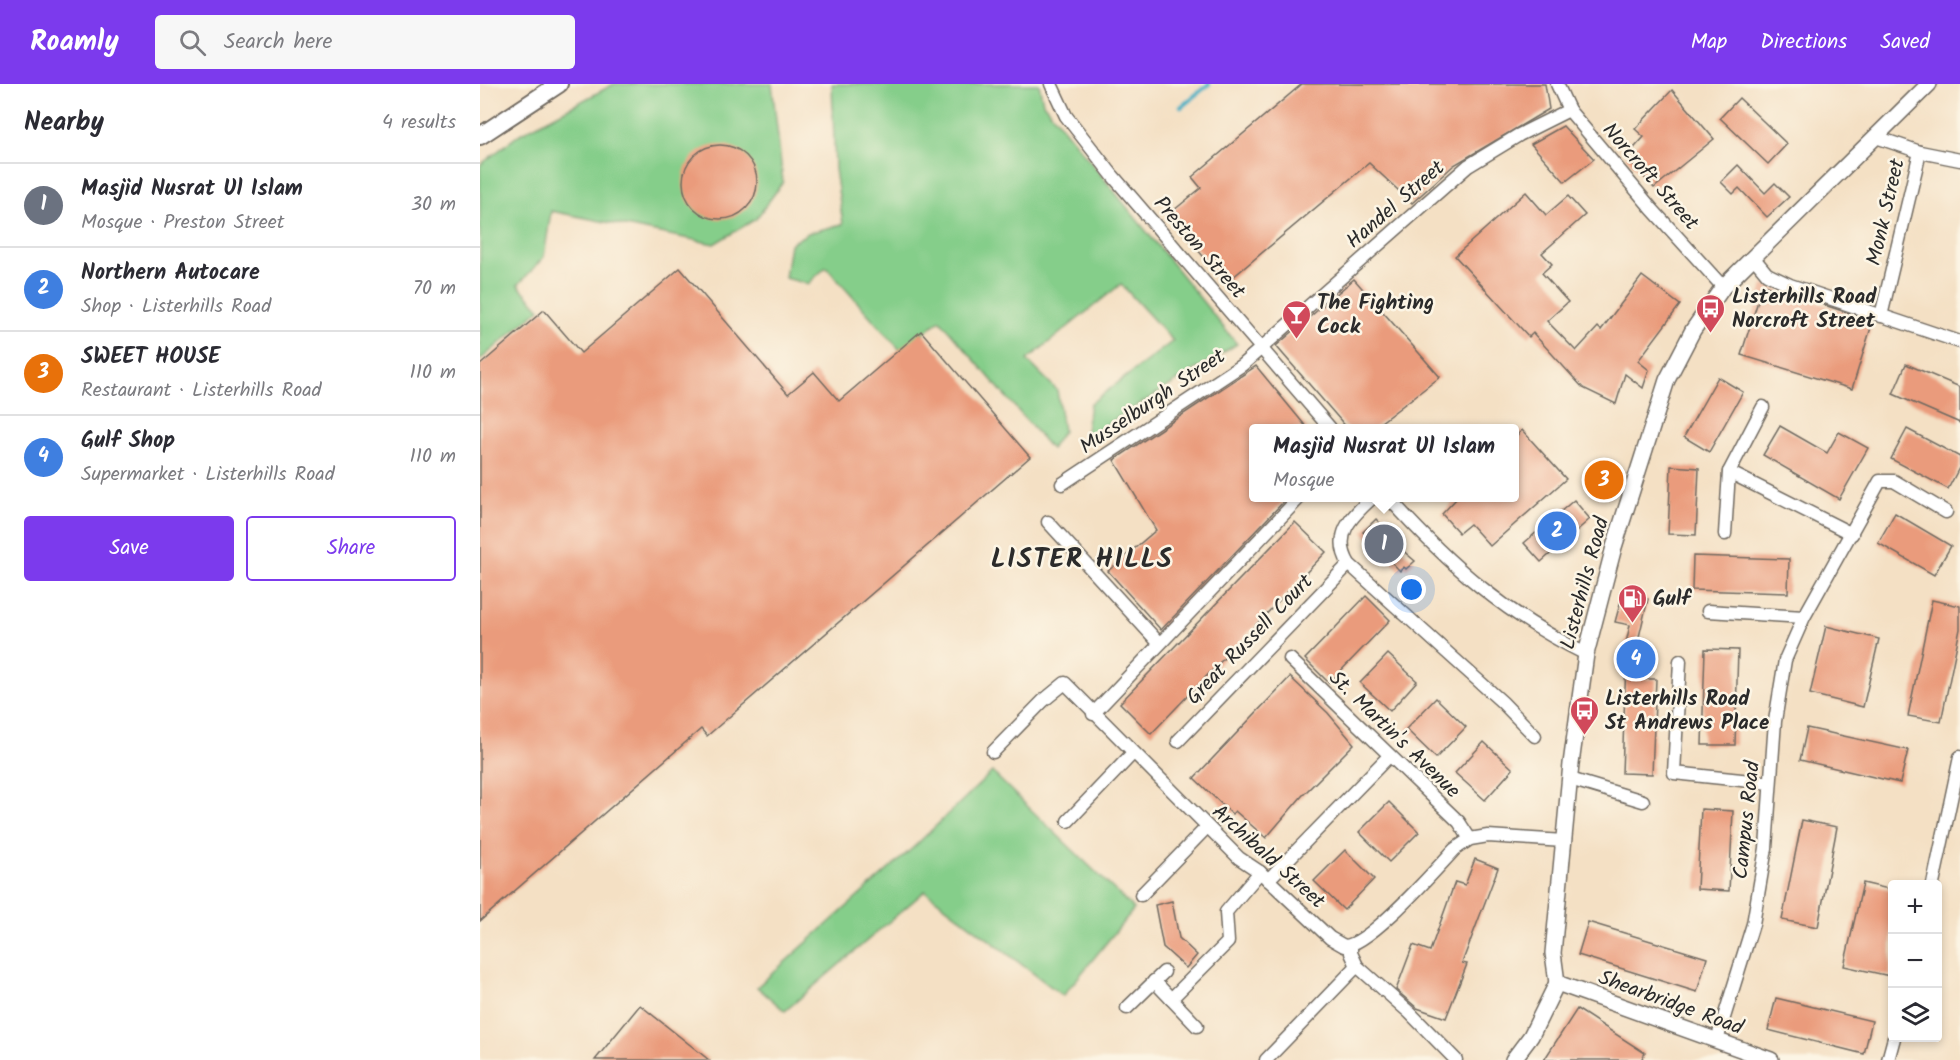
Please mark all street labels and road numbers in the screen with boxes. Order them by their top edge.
street label: Norcroft Street [1593,116,1707,239]
street label: Handel Street [1339,152,1453,258]
street label: Monk Street [1858,155,1915,269]
street label: Preston Street [1145,189,1254,307]
street label: Musselburgh Street [1073,341,1233,463]
street label: Listerhills Road [1552,513,1619,653]
street label: Great Russell Court [1179,566,1322,713]
street label: St. Martin's Avenue [1320,663,1468,807]
street label: Campus Road [1725,759,1770,881]
street label: Archibald Street [1204,797,1333,918]
street label: Shearbridge Road [1593,962,1748,1045]

